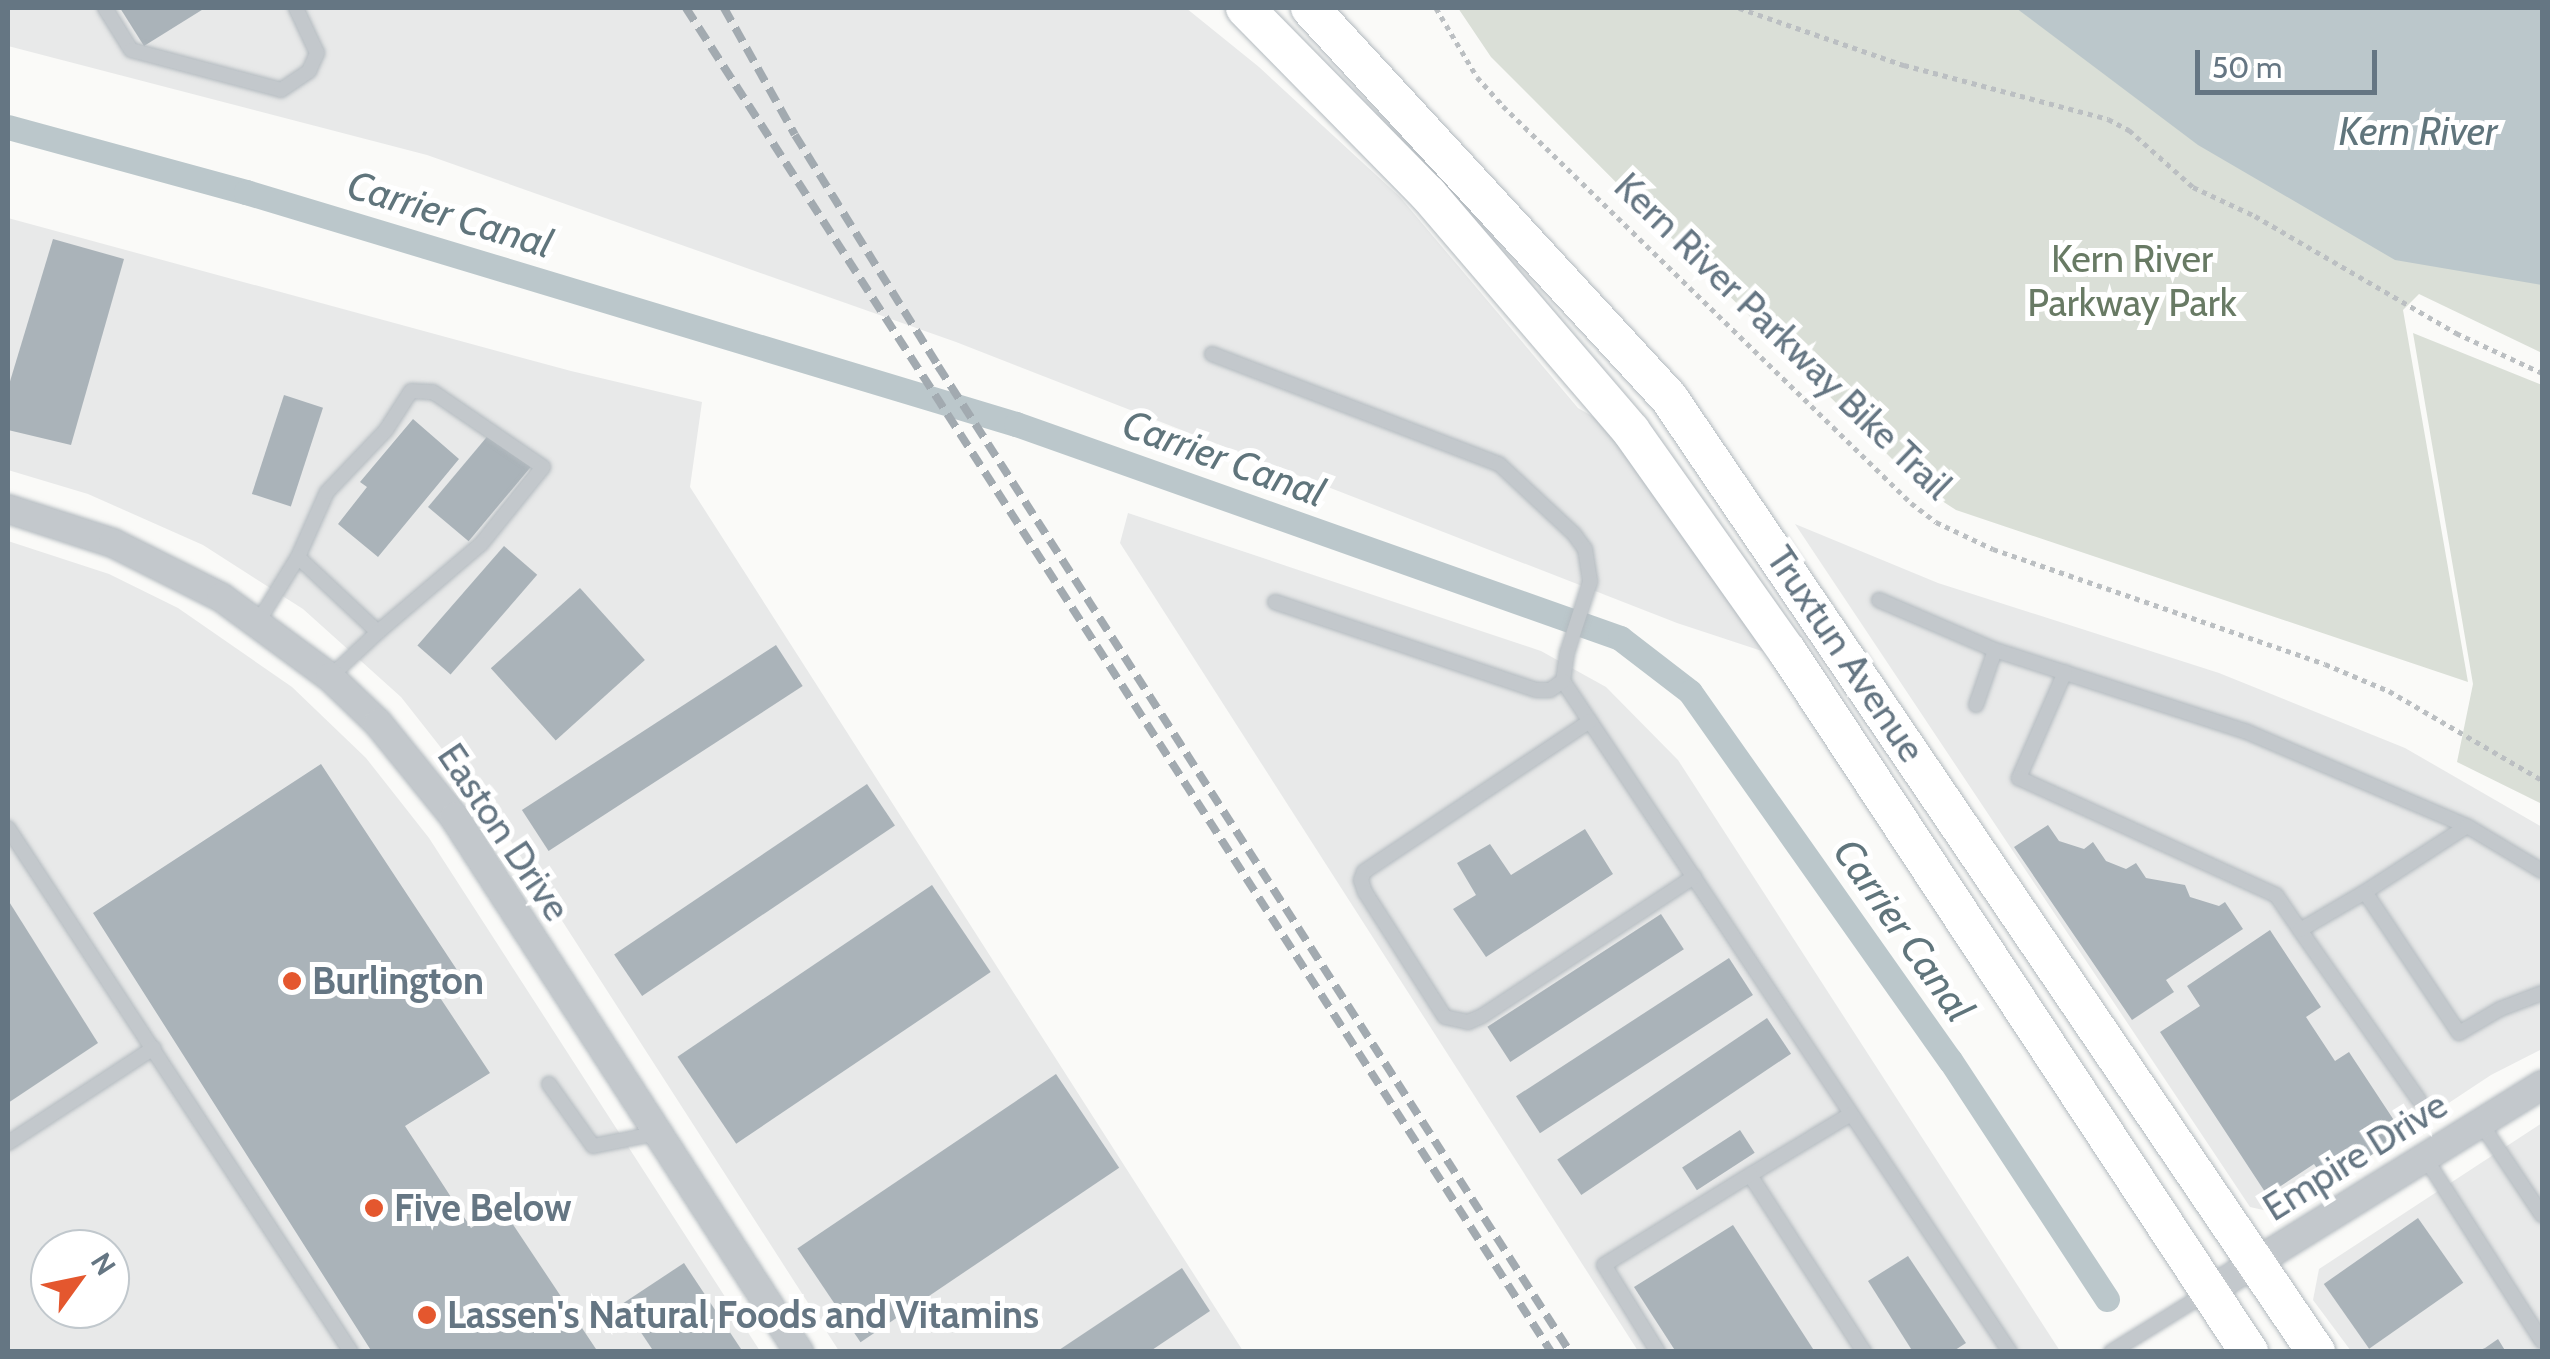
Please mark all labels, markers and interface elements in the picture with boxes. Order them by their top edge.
scale bar [2200,30,2382,92]
text: 50 m [2212,49,2282,86]
water label: Kern River [2339,107,2497,155]
water label: Carrier Canal [342,160,558,268]
street label: Kern River Parkway Bike Trail [1605,163,1961,509]
park label: Kern River Parkway Park [2027,236,2237,326]
water label: Carrier Canal [1116,399,1332,517]
street label: Truxtun Avenue [1757,538,1935,770]
street label: Easton Drive [428,735,580,929]
water label: Carrier Canal [1824,830,1984,1030]
place label: Burlington [312,958,484,1004]
marker: Burlington [281,970,303,992]
street label: Empire Drive [2255,1082,2455,1230]
place label: Five Below [394,1185,572,1231]
marker: Five Below [363,1197,385,1219]
north arrow [30,1229,130,1329]
text: N [84,1246,123,1281]
place label: Lassen's Natural Foods and Vitamins [447,1292,1039,1338]
marker: Lassen's Natural Foods and Vitamins [416,1304,438,1326]

